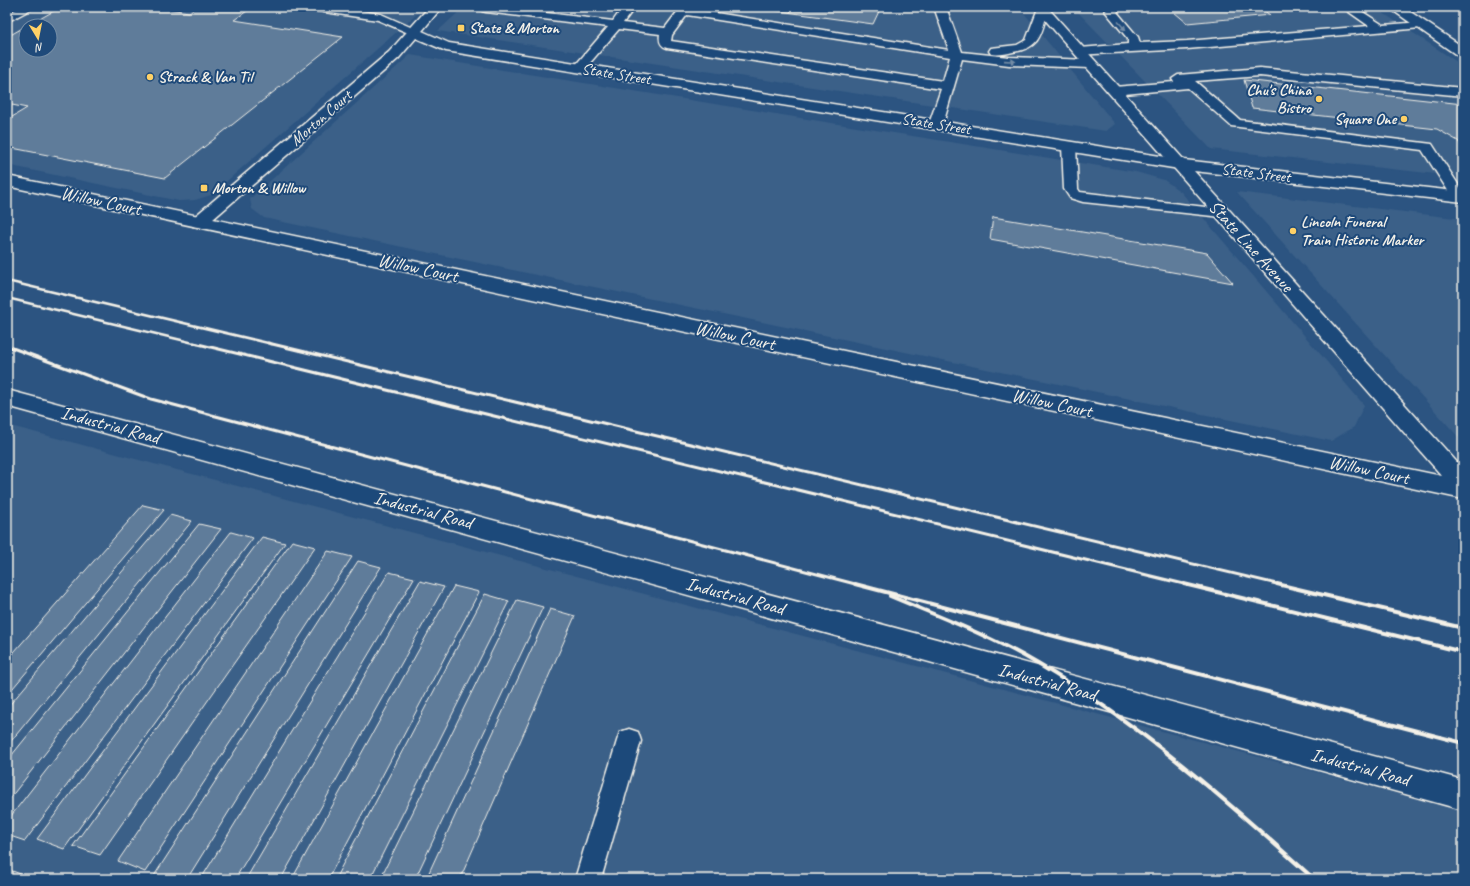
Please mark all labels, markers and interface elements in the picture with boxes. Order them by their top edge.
north arrow [18,18,58,58]
place label: State & Morton [469,18,560,38]
one-way arrow [1117,21,1126,30]
marker: State & Morton [456,23,466,33]
text: N [33,40,44,56]
one-way arrow [1004,57,1016,64]
street label: State Street [580,59,653,90]
place label: Strack & Van Til [158,67,255,87]
marker: Strack & Van Til [145,72,155,82]
place label: Chu's China Bistro [1246,80,1313,118]
street label: Morton Court [286,85,357,150]
marker: Chu's China Bistro [1314,94,1324,104]
street label: State Street [900,109,973,140]
place label: Square One [1334,109,1398,129]
marker: Square One [1399,114,1409,124]
street label: State Street [1220,159,1293,187]
place label: Morton & Willow [212,178,307,198]
street label: Willow Court [59,181,145,222]
marker: Morton & Willow [199,183,209,193]
street label: State Line Avenue [1203,195,1300,298]
place label: Lincoln Funeral Train Historic Marker [1301,212,1426,250]
marker: Lincoln Funeral Train Historic Marker [1288,226,1298,236]
street label: Willow Court [376,248,462,289]
street label: Willow Court [693,316,779,357]
street label: Willow Court [1010,383,1096,424]
street label: Industrial Road [58,400,165,451]
street label: Willow Court [1327,450,1413,491]
street label: Industrial Road [371,485,478,536]
street label: Industrial Road [683,571,790,622]
street label: Industrial Road [995,657,1102,708]
street label: Industrial Road [1308,742,1415,793]

